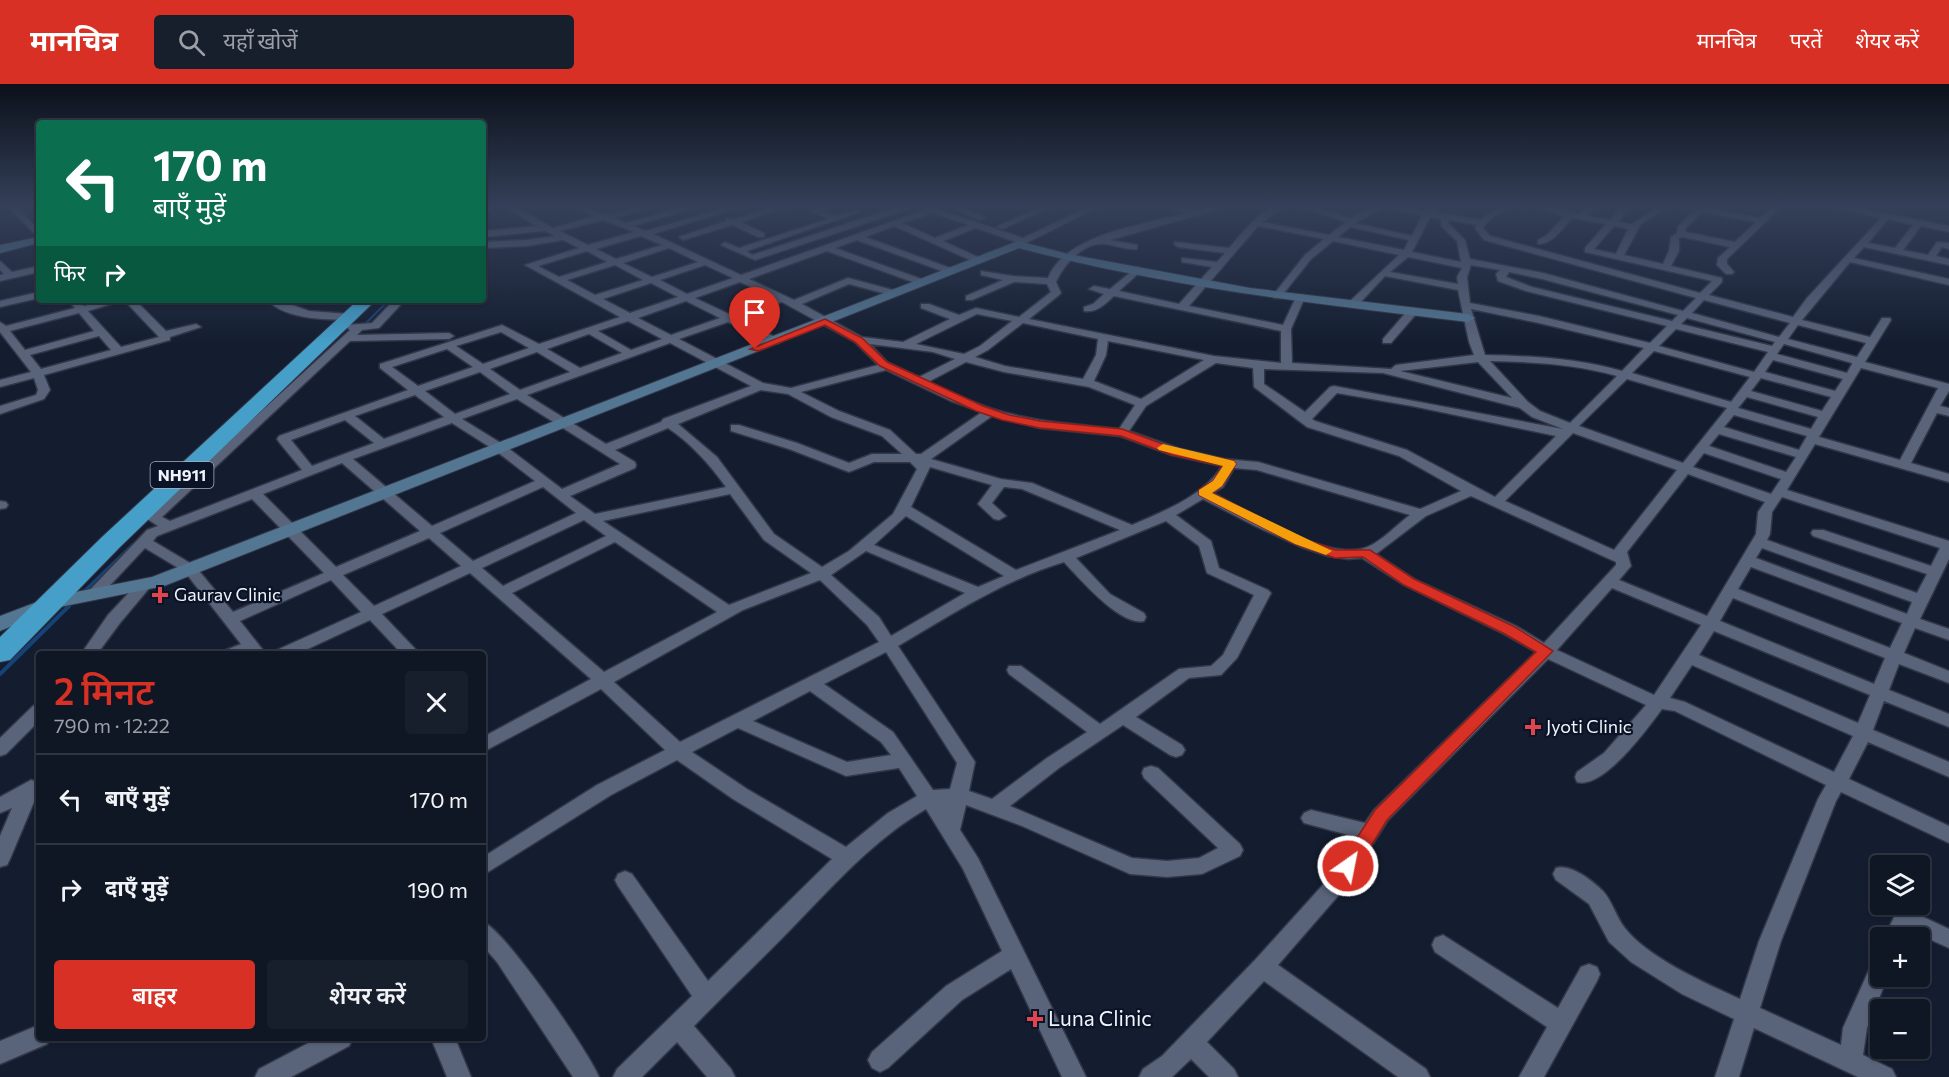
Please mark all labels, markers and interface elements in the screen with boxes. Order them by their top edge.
search box [154,15,574,69]
text: मानचित्र [30,23,118,57]
icon: search [175,26,208,59]
text: यहाँ खोजें [223,27,298,54]
text: मानचित्र [1697,27,1757,52]
text: परतें [1790,27,1822,52]
text: शेयर करें [1855,27,1919,52]
text: 170 m [153,138,267,190]
icon: left [54,144,132,222]
text: बाएँ मुड़ें [153,190,226,223]
icon: right [98,258,131,291]
text: फिर [54,259,86,286]
pin [729,287,780,349]
icon: arrive [738,296,771,329]
road number: NH911 [150,462,213,488]
place label: Gaurav Clinic [174,583,281,605]
marker: Gaurav Clinic [151,586,169,604]
text: 2 मिनट [54,668,154,712]
button: close [405,671,468,734]
text: 790 m · 12:22 [54,713,170,737]
place label: Jyoti Clinic [1546,715,1632,737]
marker: Jyoti Clinic [1524,718,1542,736]
icon: left [54,783,87,816]
text: बाएँ मुड़ें [105,784,170,811]
text: 170 m [409,786,468,813]
position arrow [1316,834,1380,898]
map controls [1870,855,1930,1059]
button: layers [1870,855,1930,915]
icon: right [54,873,87,906]
text: दाएँ मुड़ें [105,874,168,901]
text: 190 m [407,876,468,903]
button: + [1870,927,1930,987]
button: बाहर [54,960,255,1029]
button: शेयर करें [267,960,468,1029]
button: − [1870,999,1930,1059]
place label: Luna Clinic [1048,1005,1152,1030]
marker: Luna Clinic [1026,1010,1044,1028]

